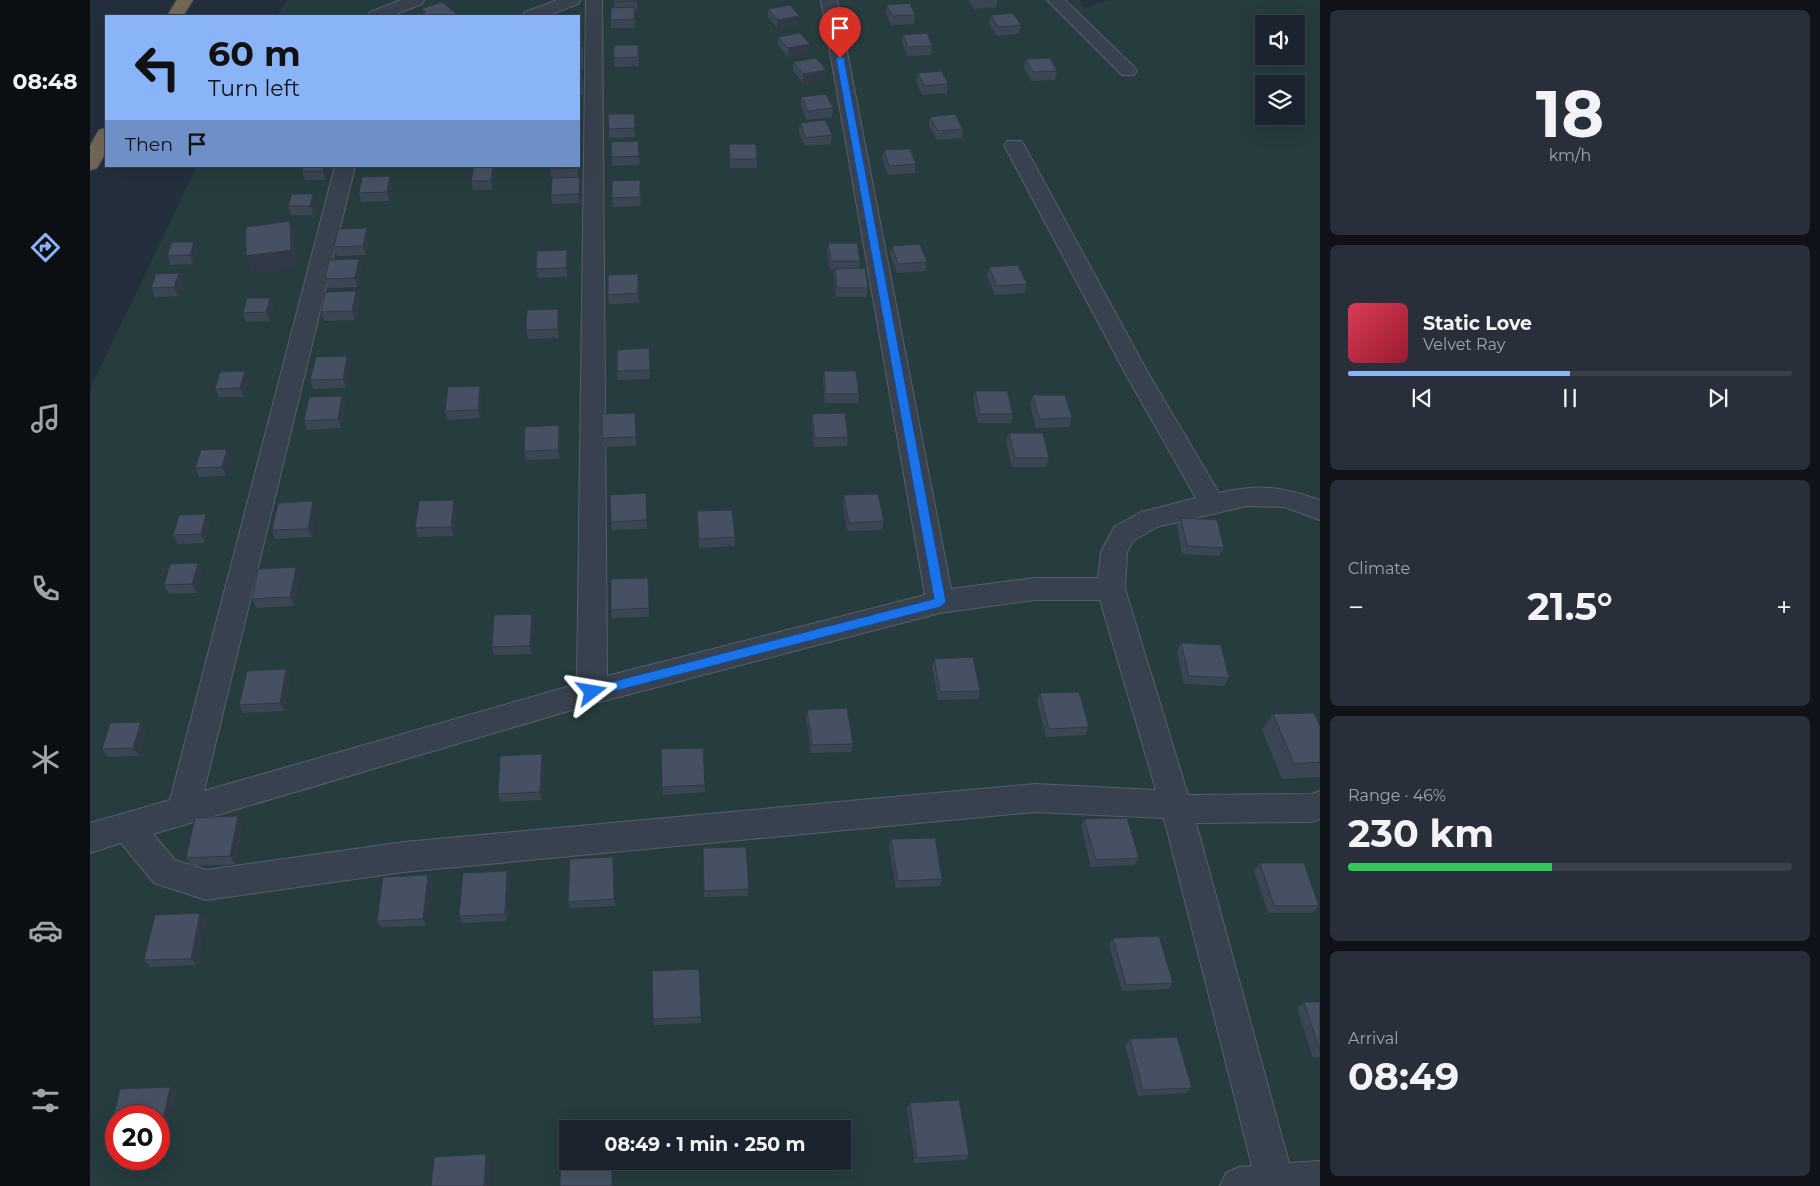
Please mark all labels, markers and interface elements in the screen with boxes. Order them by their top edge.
pin [819,7,861,58]
icon: arrive [826,14,854,42]
map controls [1255,15,1305,125]
button: sound [1255,15,1305,65]
text: 60 m [208,32,301,75]
icon: left [125,35,190,100]
text: 08:48 [12,68,78,95]
text: 18 [1536,74,1604,153]
text: Turn left [208,75,300,102]
button: layers [1255,75,1305,125]
icon: arrive [183,130,211,158]
text: Then [125,133,173,156]
text: km/h [1549,146,1591,165]
icon: directions [28,230,63,265]
text: Static Love [1423,312,1532,335]
text: Velvet Ray [1423,335,1505,354]
icon: previous [1408,384,1436,412]
icon: pause [1556,384,1584,412]
icon: next [1704,384,1732,412]
icon: music [28,401,63,436]
text: Climate [1348,559,1410,578]
icon: phone [28,571,63,606]
text: 21.5° [1527,583,1613,630]
text: − [1348,590,1364,624]
text: + [1776,590,1792,624]
position arrow [565,665,617,717]
icon: climate [28,742,63,777]
text: Range · 46% [1348,786,1446,805]
text: 230 km [1348,810,1494,857]
icon: car [28,913,63,948]
text: Arrival [1348,1029,1398,1048]
text: 08:49 [1348,1053,1459,1100]
icon: filters [28,1083,63,1118]
speed limit sign: 20 [105,1105,170,1170]
text: 08:49 · 1 min · 250 m [605,1133,805,1156]

